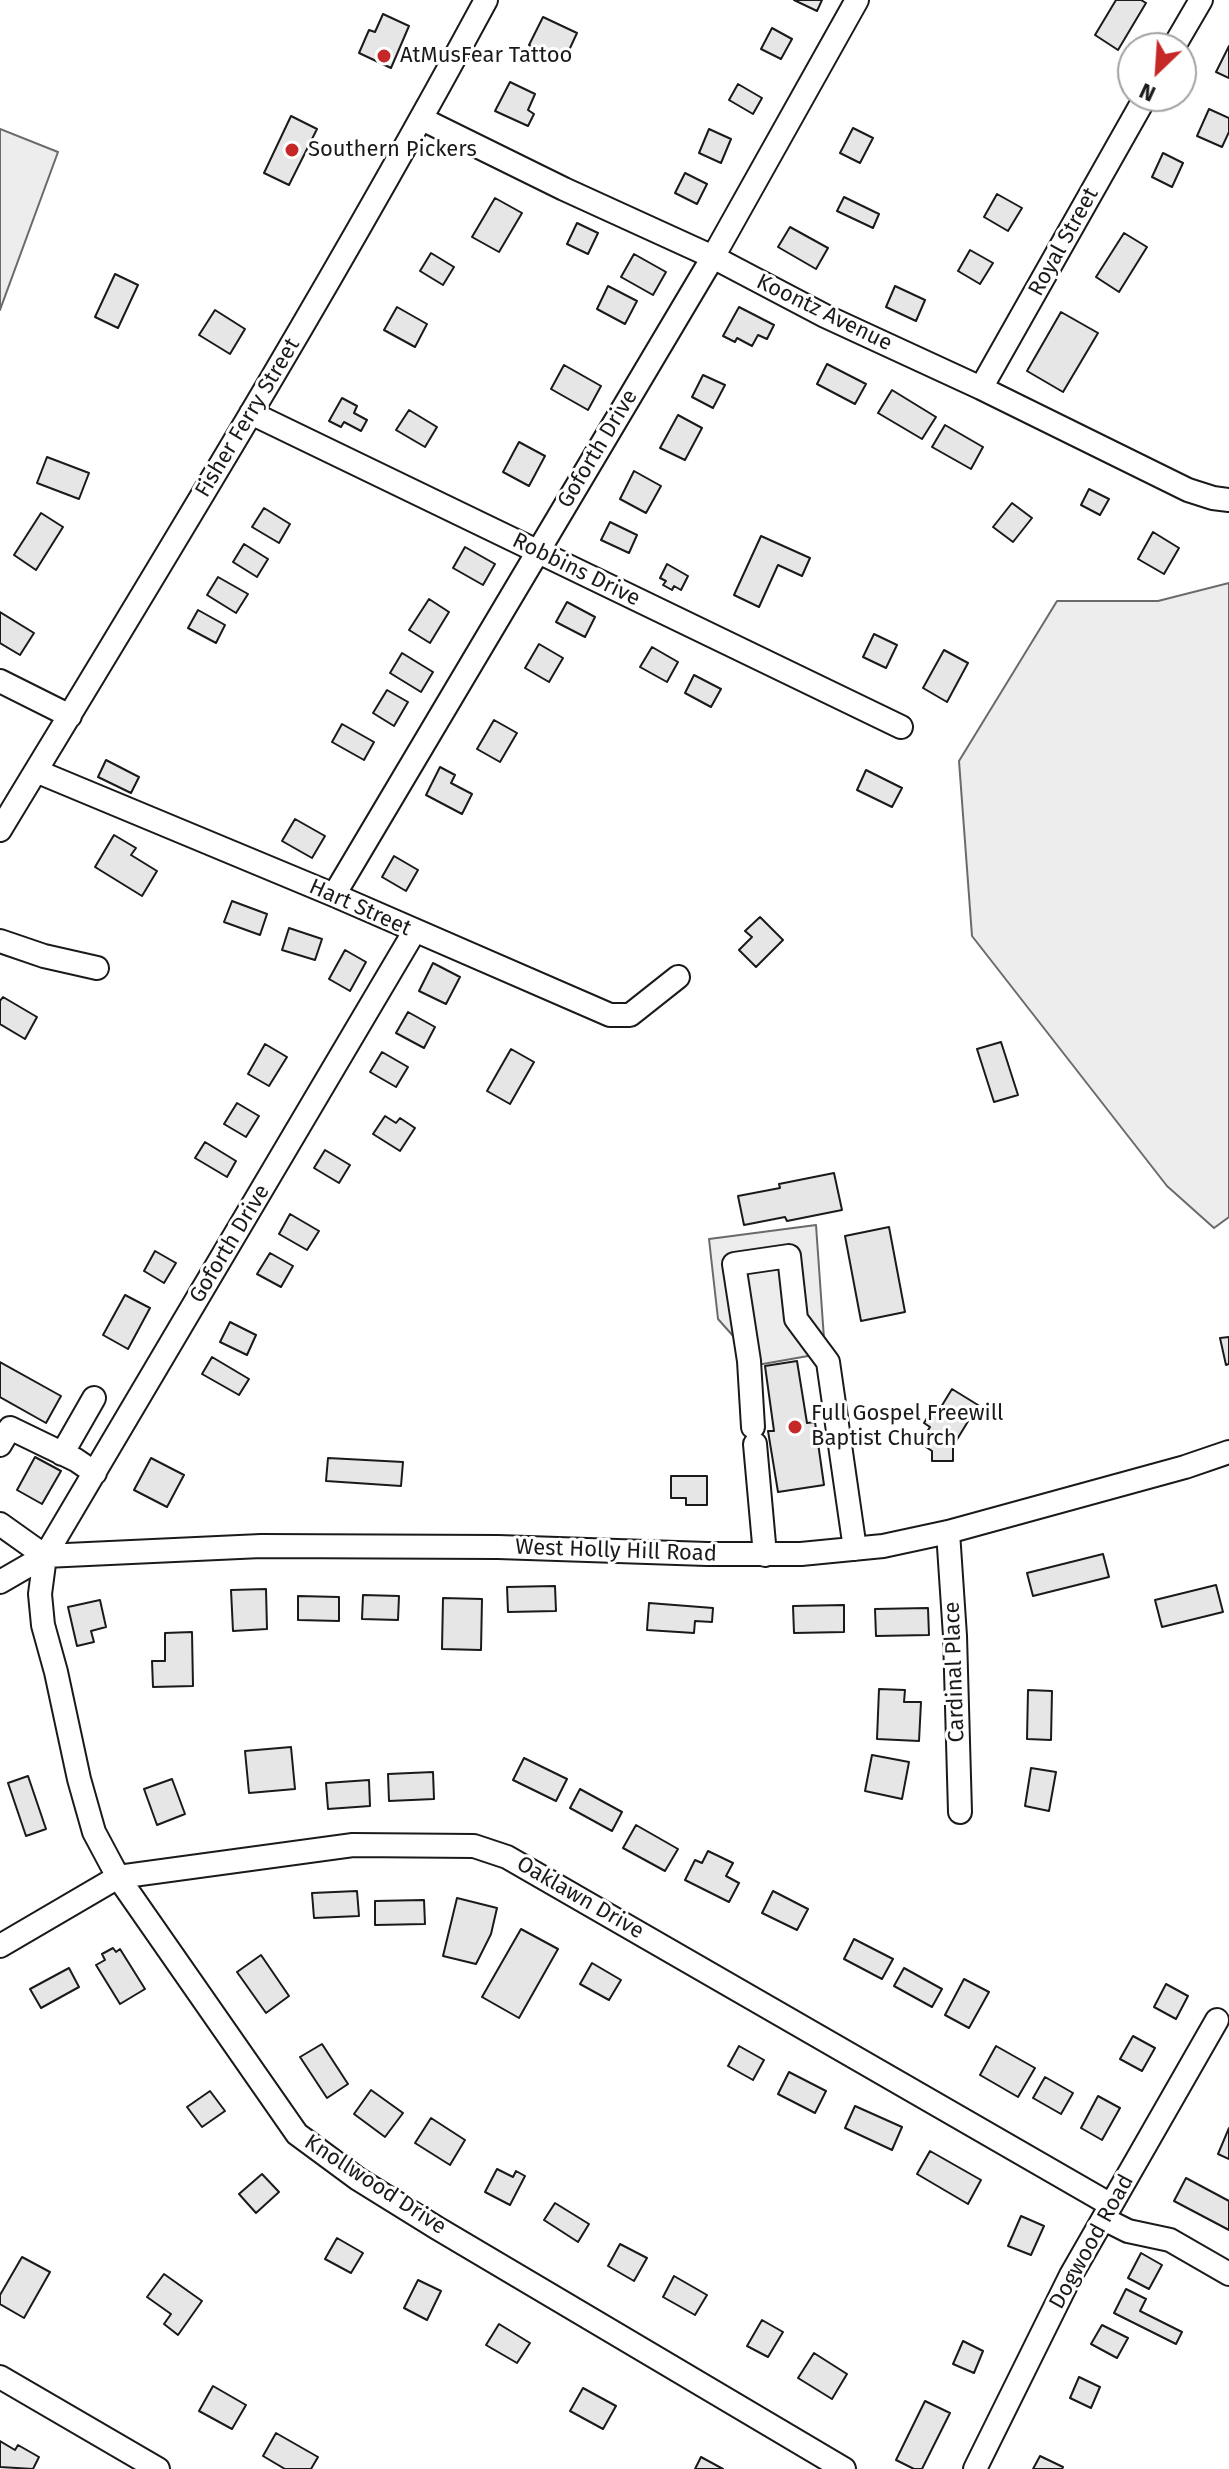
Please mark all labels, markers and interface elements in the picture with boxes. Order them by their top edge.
north arrow [1117,32,1197,112]
place label: AtMusFear Tattoo [400,43,572,69]
marker: AtMusFear Tattoo [375,47,393,65]
text: N [1135,77,1160,108]
place label: Southern Pickers [308,137,477,163]
marker: Southern Pickers [283,141,301,159]
street label: Royal Street [1023,183,1105,301]
street label: Koontz Avenue [752,269,896,357]
street label: Fisher Ferry Street [190,334,306,502]
street label: Goforth Drive [552,385,644,513]
street label: Robbins Drive [508,528,644,612]
street label: Hart Street [305,874,415,942]
street label: Goforth Drive [184,1180,276,1308]
place label: Full Gospel Freewill Baptist Church [811,1401,1004,1452]
marker: Full Gospel Freewill Baptist Church [786,1418,804,1436]
street label: West Holly Hill Road [515,1534,717,1568]
street label: Cardinal Place [939,1601,971,1743]
street label: Oaklawn Drive [512,1851,648,1945]
street label: Knollwood Drive [299,2129,451,2241]
street label: Dogwood Road [1044,2170,1140,2314]

